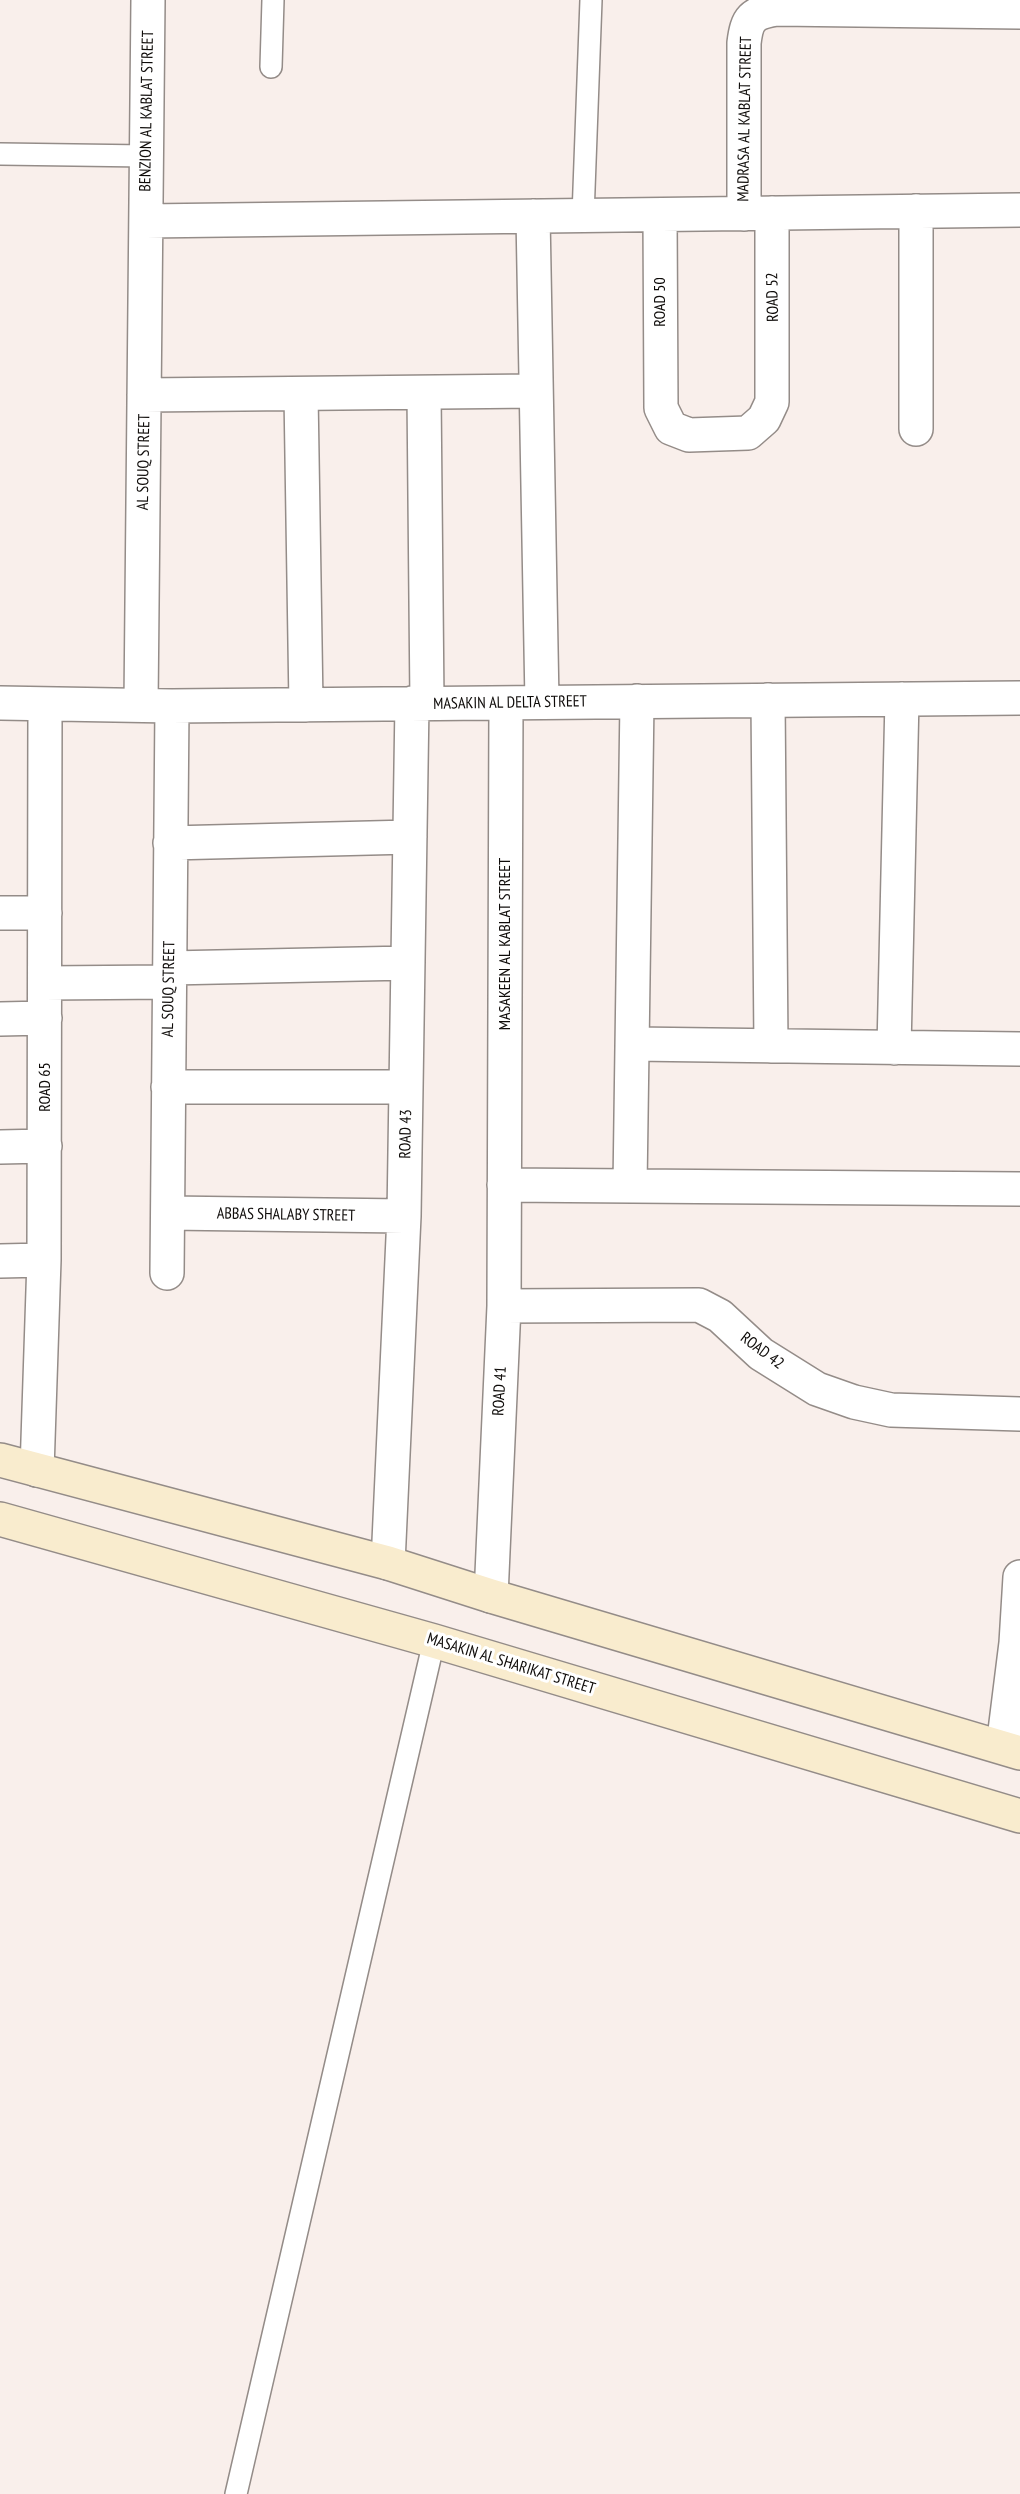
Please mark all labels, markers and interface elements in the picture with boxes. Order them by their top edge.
street label: BENZION AL KABLAT STREET [136,30,158,192]
street label: MADRASA AL KABLAT STREET [734,36,756,202]
street label: ROAD 52 [763,272,783,322]
street label: ROAD 50 [650,277,670,327]
street label: AL SOUQ STREET [134,414,154,510]
street label: MASAKIN AL DELTA STREET [433,692,587,714]
street label: MASAKEEN AL KABLAT STREET [495,858,515,1030]
street label: AL SOUQ STREET [159,941,179,1037]
street label: ROAD 65 [35,1062,55,1112]
street label: ROAD 43 [396,1109,416,1159]
street label: ABBAS SHALABY STREET [217,1204,355,1226]
street label: ROAD 42 [736,1328,788,1374]
street label: ROAD 41 [489,1366,511,1416]
street label: MASAKIN AL SHARIKAT STREET [424,1629,598,1699]

